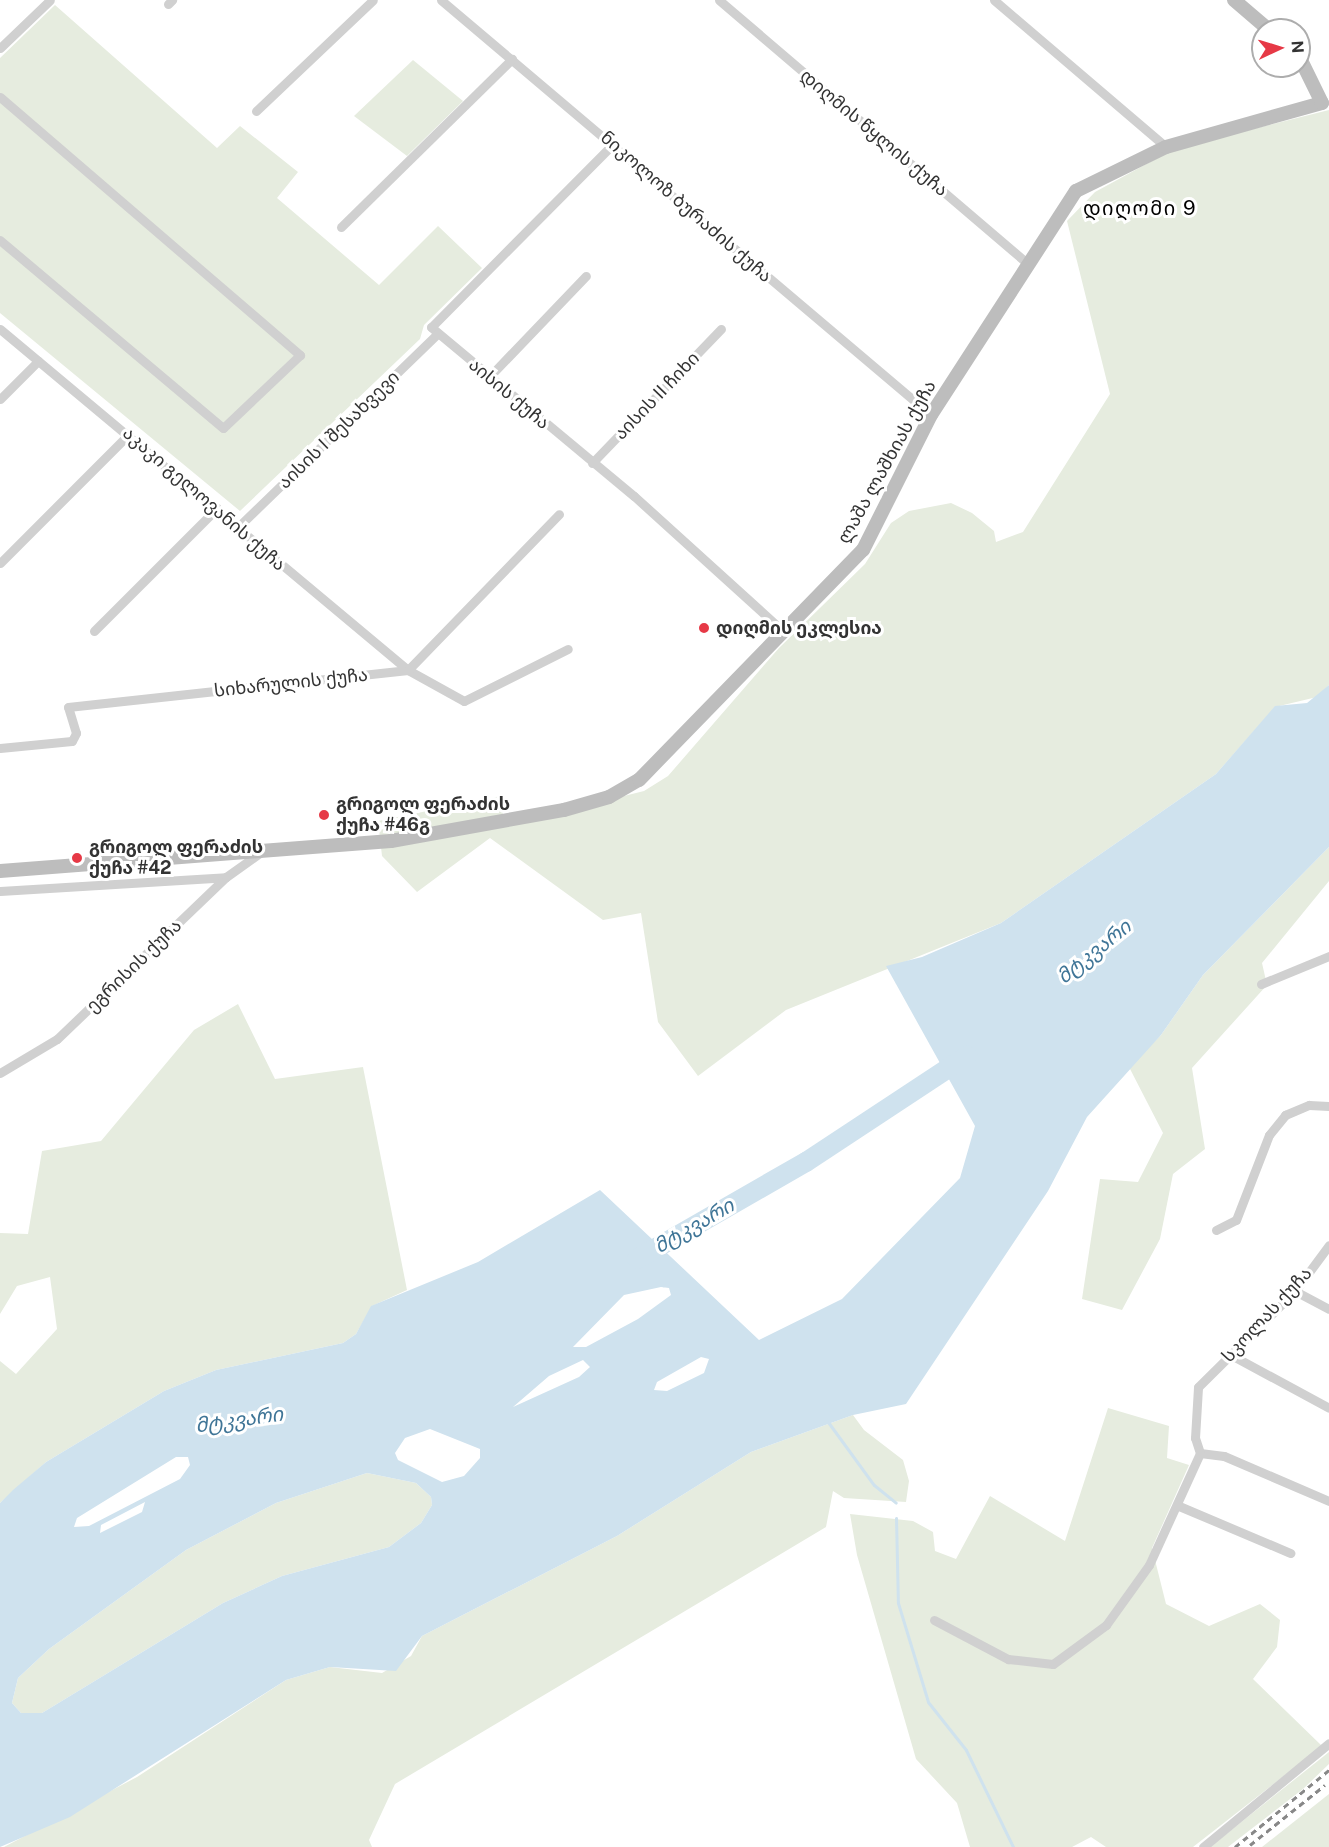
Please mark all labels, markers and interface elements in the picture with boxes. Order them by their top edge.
north arrow [1251,18,1311,78]
text: N [1288,40,1307,54]
street label: დიღმის წყლის ქუჩა [796,65,952,201]
street label: ნიკოლოზ ბურაძის ქუჩა [596,127,776,287]
district label: დიღომი 9 [1083,196,1197,220]
street label: აისის II ჩიხი [610,348,704,444]
street label: აისის ქუჩა [464,354,554,434]
street label: აისის I შესახვევი [274,367,404,493]
street label: ლაშა ლაშხიას ქუჩა [833,377,941,547]
street label: აკაკი გელოვანის ქუჩა [118,422,290,576]
place label: დიღმის ეკლესია [716,617,882,639]
marker: დიღმის ეკლესია [697,621,711,635]
street label: სიხარულის ქუჩა [213,664,369,702]
place label: გრიგოლ ფერაძის ქუჩა #46გ [336,794,510,836]
marker: გრიგოლ ფერაძის ქუჩა #46გ [317,808,331,822]
place label: გრიგოლ ფერაძის ქუჩა #42 [89,837,263,880]
marker: გრიგოლ ფერაძის ქუჩა #42 [70,851,84,865]
street label: ეგრისის ქუჩა [82,915,186,1017]
water label: მტკვარი [1052,915,1136,989]
water label: მტკვარი [650,1194,738,1258]
street label: სკოლას ქუჩა [1217,1263,1317,1367]
water label: მტკვარი [194,1402,284,1438]

